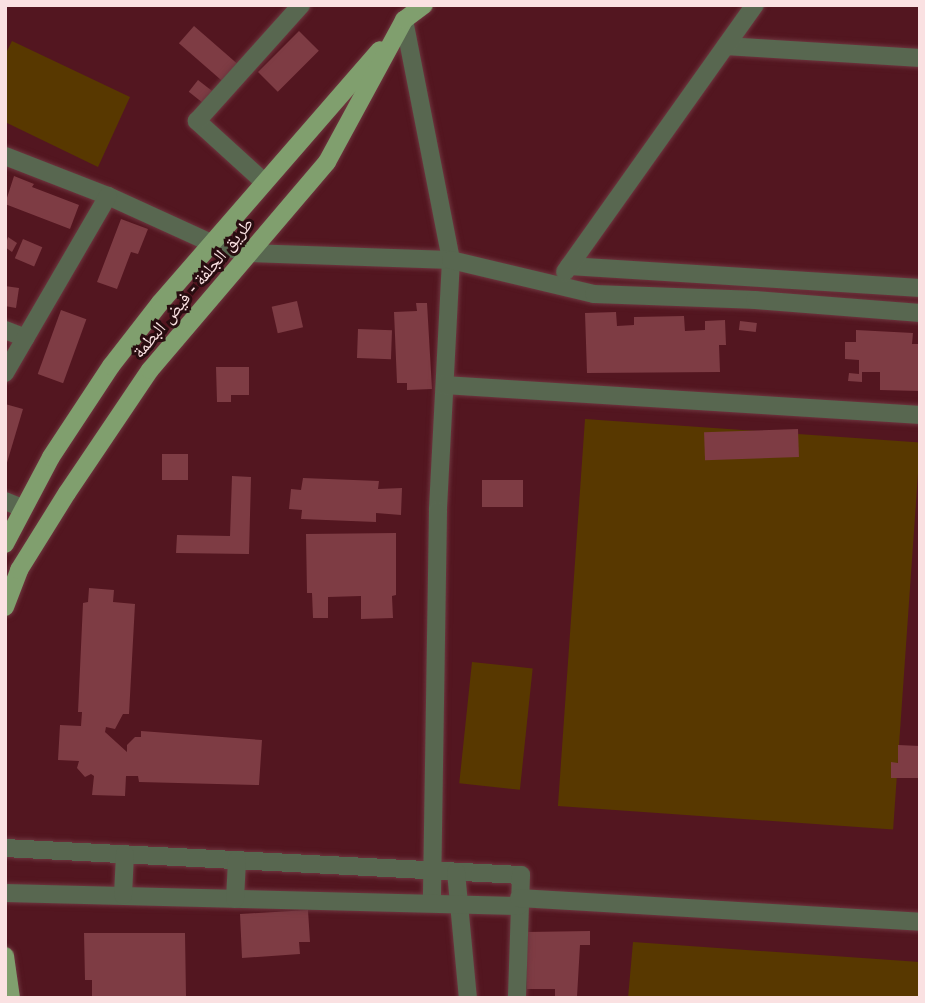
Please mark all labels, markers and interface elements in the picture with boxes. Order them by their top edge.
street label: طريق الجلفة - فيض البطمة [128,213,258,363]

